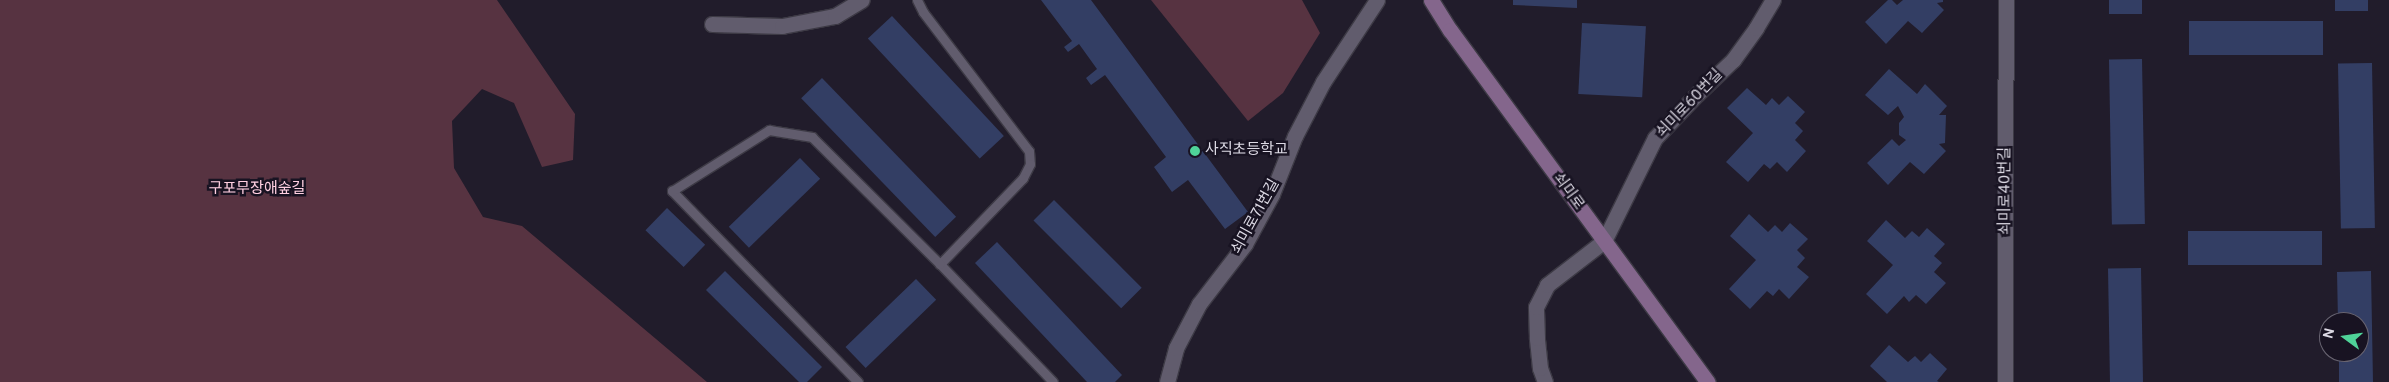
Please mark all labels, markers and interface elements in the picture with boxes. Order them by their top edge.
street label: 쇠미로60번길 [1653,66,1727,142]
place label: 사직초등학교 [1205,142,1288,160]
marker: 사직초등학교 [1189,145,1201,157]
street label: 쇠미로40번길 [1997,147,2015,235]
street label: 쇠미로 [1549,170,1587,214]
street label: 쇠미로71번길 [1228,176,1284,258]
park label: 구포무장애숲길 [209,181,305,199]
north arrow [2319,312,2369,362]
text: N [2320,327,2339,340]

